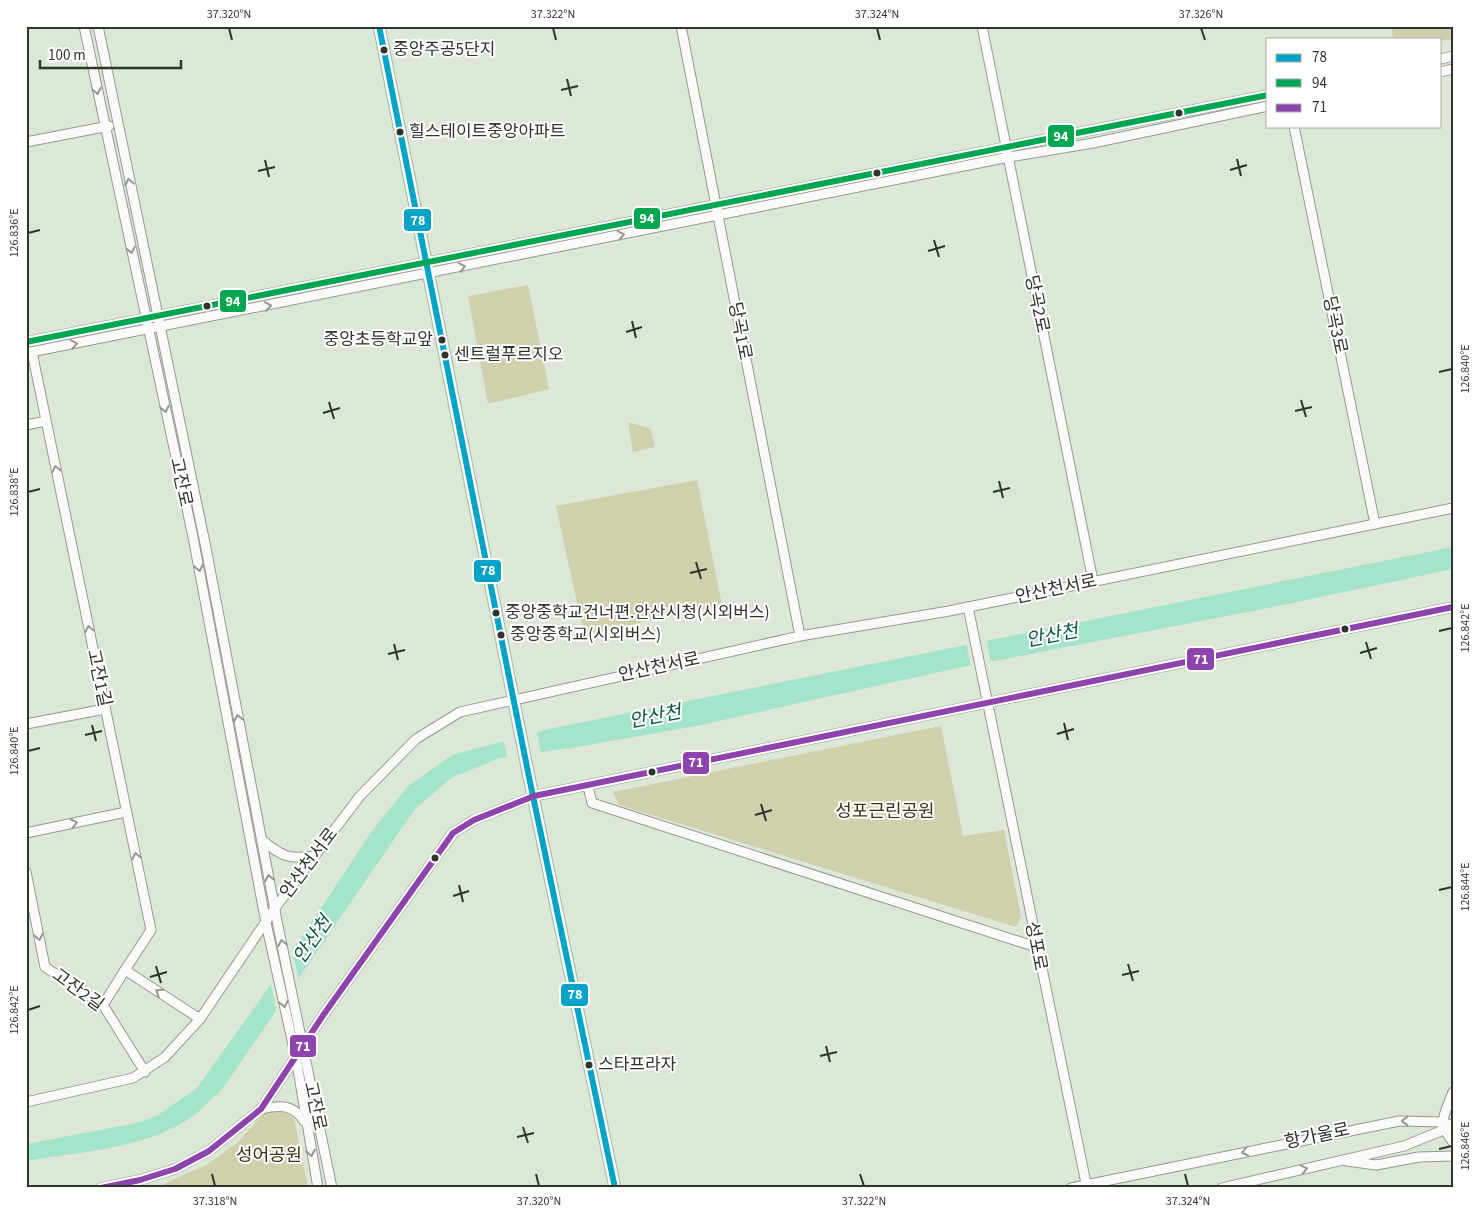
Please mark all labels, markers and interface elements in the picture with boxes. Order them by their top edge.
text: 37.320°N [207,6,251,23]
text: 37.322°N [531,6,575,23]
text: 37.324°N [855,6,899,23]
text: 37.326°N [1179,6,1223,23]
scale bar [40,38,181,70]
place label: 중앙주공5단지 [393,38,495,62]
legend [1266,38,1442,128]
text: 100 m [48,45,86,66]
marker: 중앙주공5단지 [379,45,389,55]
text: 78 [1312,47,1327,68]
text: 94 [1312,73,1327,94]
one-way arrow [91,87,101,96]
text: 71 [1312,97,1327,118]
unlabelled marker [1174,108,1184,118]
place label: 힐스테이트중앙아파트 [409,120,565,144]
line badge: 94 [1047,124,1075,148]
marker: 힐스테이트중앙아파트 [395,127,405,137]
text: 94 [1054,127,1069,147]
unlabelled marker [872,168,882,178]
one-way arrow [125,177,135,186]
line badge: 94 [633,207,661,230]
text: 126.836°E [6,208,23,258]
line badge: 78 [403,208,432,232]
text: 94 [640,209,655,229]
text: 78 [411,211,425,231]
one-way arrow [617,231,625,241]
one-way arrow [125,246,136,255]
one-way arrow [457,262,466,273]
street label: 당곡2로 [1019,273,1055,335]
line badge: 94 [219,289,247,313]
text: 94 [226,292,241,312]
street label: 당곡3로 [1317,294,1353,356]
street label: 당곡1로 [722,300,758,362]
unlabelled marker [202,301,212,311]
one-way arrow [264,301,272,311]
place label: 중앙초등학교앞 [324,328,433,352]
marker: 중앙초등학교앞 [437,335,447,345]
one-way arrow [70,339,79,349]
place label: 센트럴푸르지오 [454,343,563,367]
text: 126.840°E [1457,344,1474,394]
marker: 센트럴푸르지오 [440,350,450,360]
one-way arrow [159,405,170,413]
street label: 고잔로 [164,455,198,509]
one-way arrow [51,465,62,474]
text: 126.838°E [6,467,23,517]
line badge: 78 [473,559,502,583]
text: 78 [481,561,495,581]
one-way arrow [193,563,204,572]
street label: 안산천서로 [1013,568,1099,610]
place label: 중앙중학교건너편.안산시청(시외버스) [505,601,770,625]
text: 126.842°E [1457,603,1474,653]
marker: 중앙중학교건너편.안산시청(시외버스) [491,608,501,618]
water label: 안산천 [1024,617,1082,654]
place label: 중앙중학교(시외버스) [510,623,661,647]
one-way arrow [84,624,95,633]
unlabelled marker [1340,624,1350,634]
marker: 중앙중학교(시외버스) [496,630,506,640]
street label: 안산천서로 [616,646,702,688]
street label: 고잔1길 [81,647,117,709]
line badge: 71 [1186,647,1215,671]
text: 71 [1194,650,1208,670]
water label: 안산천 [627,698,685,735]
one-way arrow [234,714,244,723]
text: 126.840°E [6,726,23,776]
line badge: 71 [682,751,710,775]
text: 71 [689,753,703,773]
unlabelled marker [647,767,657,777]
park label: 성포근린공원 [835,799,935,824]
one-way arrow [70,818,78,829]
street label: 안산천서로 [274,822,344,904]
one-way arrow [131,852,141,861]
unlabelled marker [430,853,440,863]
text: 126.844°E [1457,862,1474,912]
one-way arrow [264,873,275,882]
water label: 안산천 [287,910,340,969]
street label: 성포로 [1019,919,1053,973]
one-way arrow [33,932,44,941]
one-way arrow [277,939,287,947]
street label: 고잔2길 [47,963,109,1017]
line badge: 78 [560,983,589,1007]
text: 126.842°E [6,985,23,1035]
text: 78 [568,985,582,1005]
one-way arrow [155,989,164,998]
one-way arrow [278,1000,289,1009]
line badge: 71 [289,1034,317,1058]
text: 71 [296,1037,310,1057]
place label: 스타프라자 [598,1053,677,1077]
marker: 스타프라자 [584,1060,594,1070]
street label: 고잔로 [298,1079,332,1133]
one-way arrow [1400,1116,1408,1126]
street label: 항가울로 [1282,1117,1352,1155]
text: 126.846°E [1457,1121,1474,1171]
park label: 성어공원 [236,1143,302,1168]
one-way arrow [1241,1146,1250,1157]
one-way arrow [306,1148,316,1157]
one-way arrow [1300,1164,1308,1175]
text: 37.318°N [193,1193,237,1210]
text: 37.320°N [517,1193,561,1210]
text: 37.322°N [842,1193,886,1210]
text: 37.324°N [1166,1193,1210,1210]

